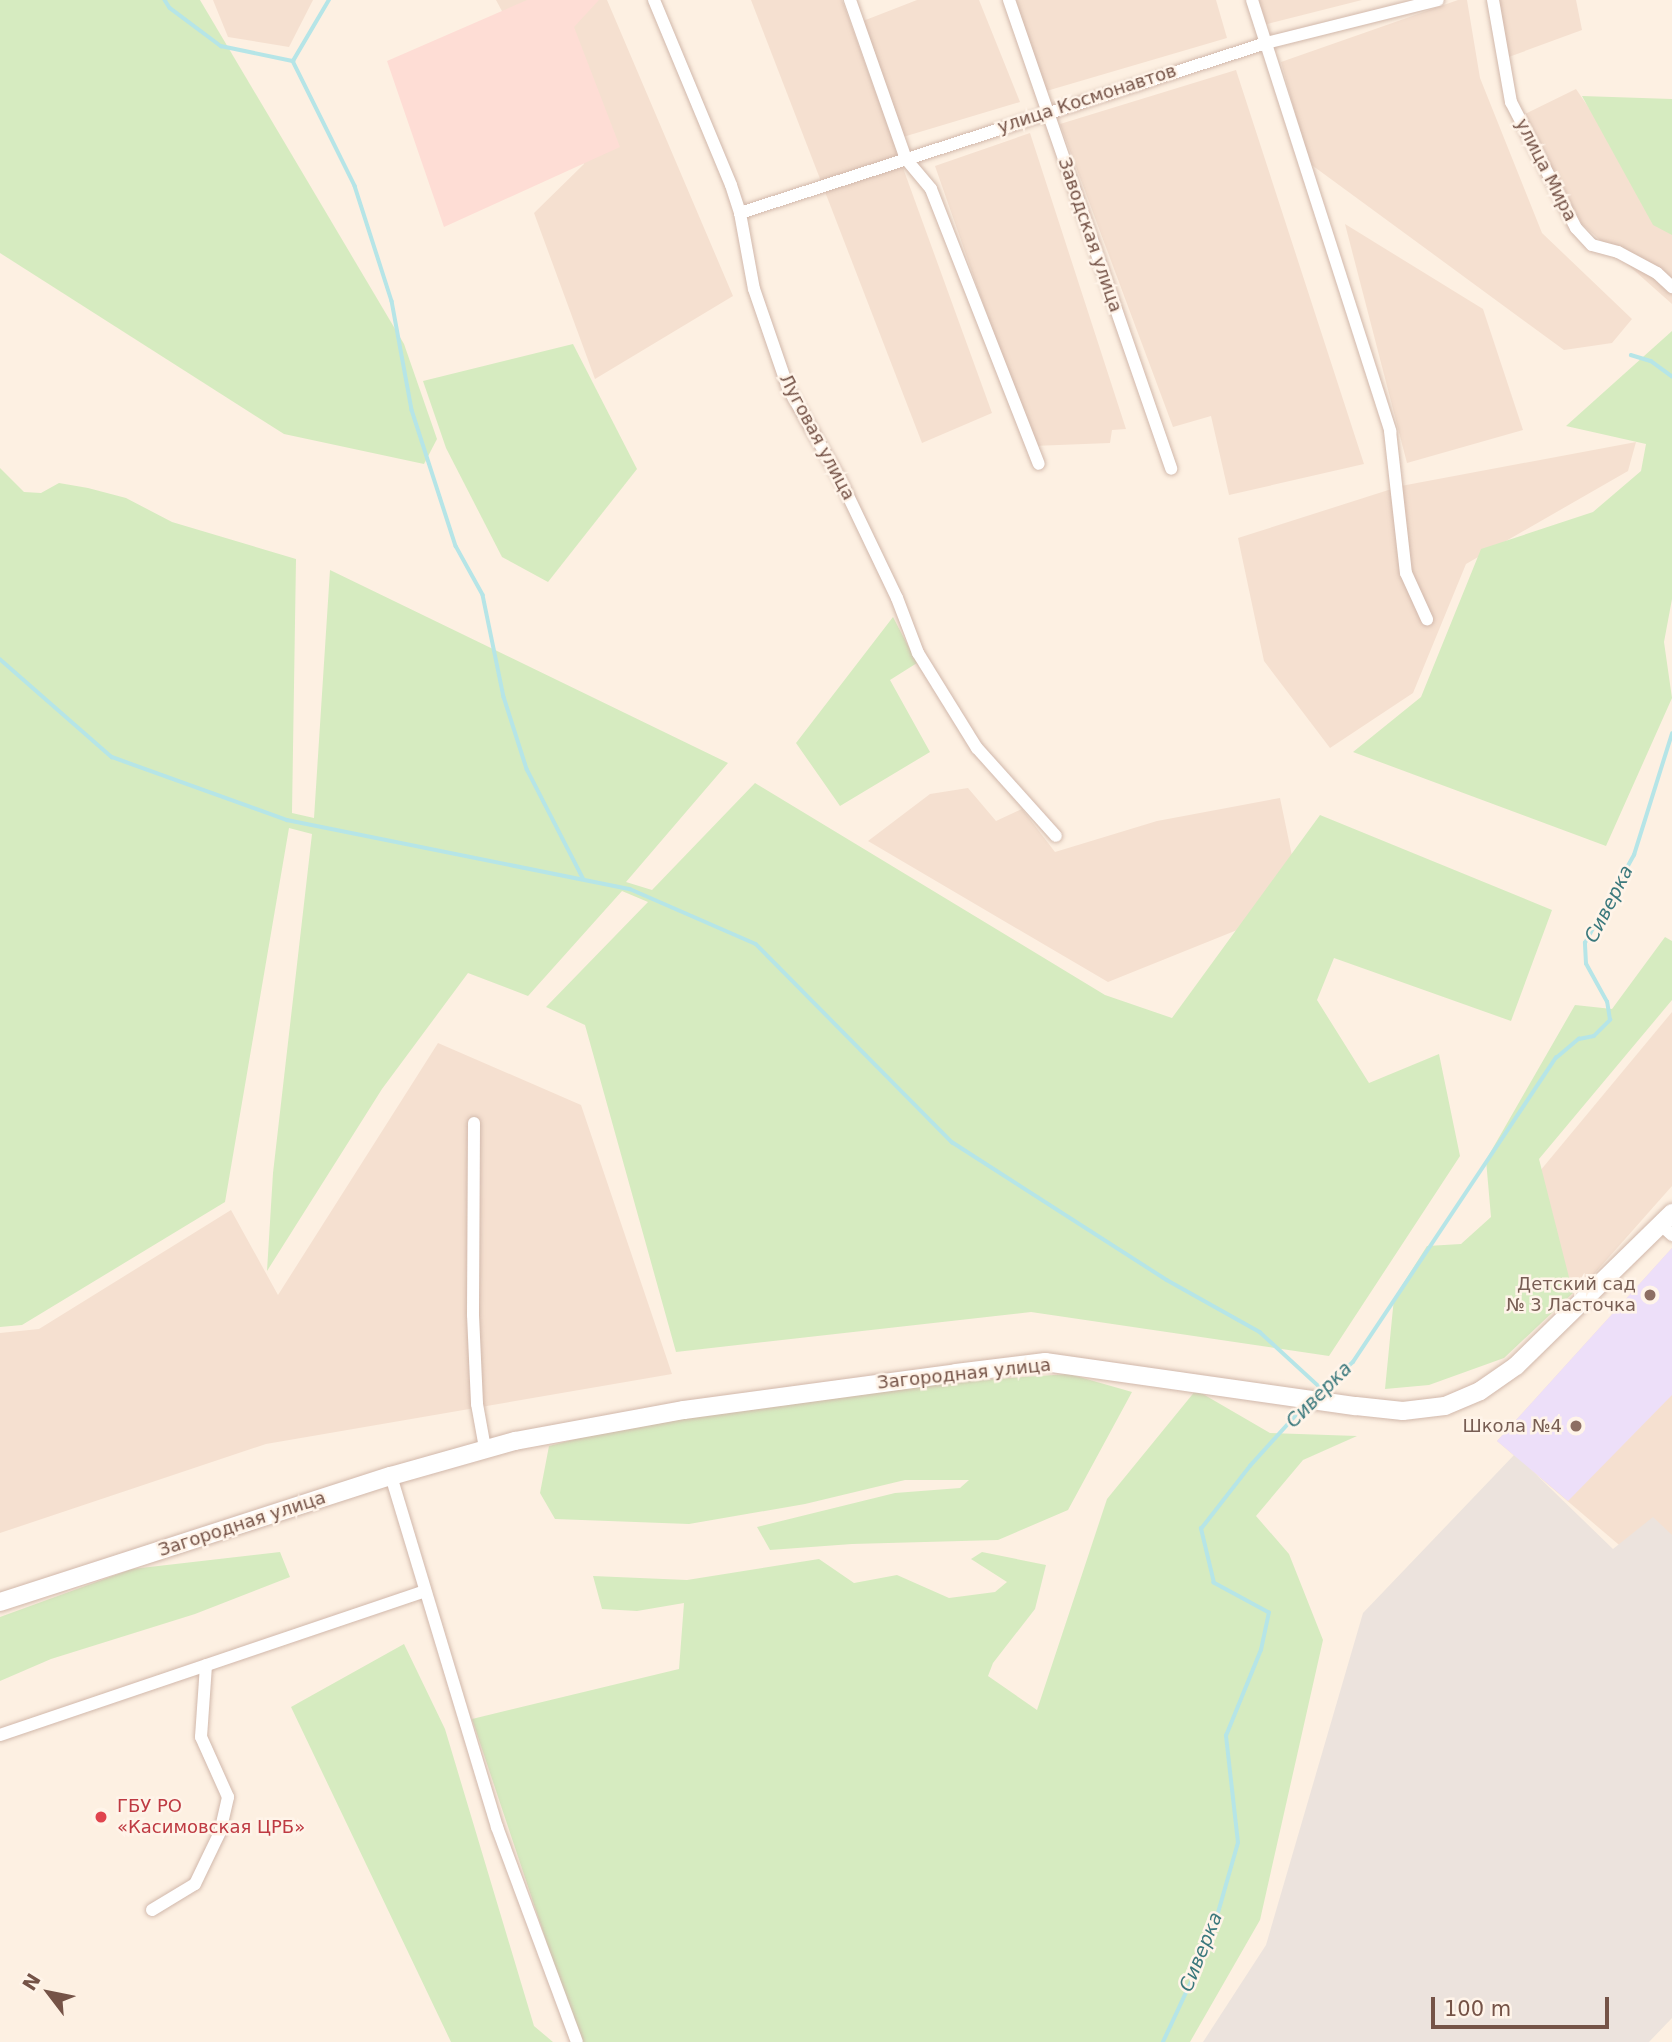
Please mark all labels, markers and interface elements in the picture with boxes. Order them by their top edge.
street label: улица Космонавтов [995,60,1179,138]
street label: улица Мира [1511,115,1581,225]
street label: Заводская улица [1053,155,1127,315]
street label: Луговая улица [775,370,859,504]
water label: Сиверка [1580,862,1638,946]
place label: Детский сад № 3 Ласточка [1506,1274,1636,1316]
marker: Детский сад № 3 Ласточка [1642,1287,1658,1303]
street label: Загородная улица [876,1354,1052,1394]
water label: Сиверка [1281,1357,1357,1433]
place label: Школа №4 [1462,1415,1562,1437]
marker: Школа №4 [1568,1418,1584,1434]
street label: Загородная улица [156,1487,328,1561]
place label: ГБУ РО «Касимовская ЦРБ» [117,1796,305,1839]
marker: ГБУ РО «Касимовская ЦРБ» [91,1807,111,1827]
water label: Сиверка [1175,1909,1227,1995]
north arrow [14,1958,84,2028]
text: N [18,1969,45,1994]
scale bar [1434,1982,1612,2026]
text: 100 m [1444,1997,1511,2021]

